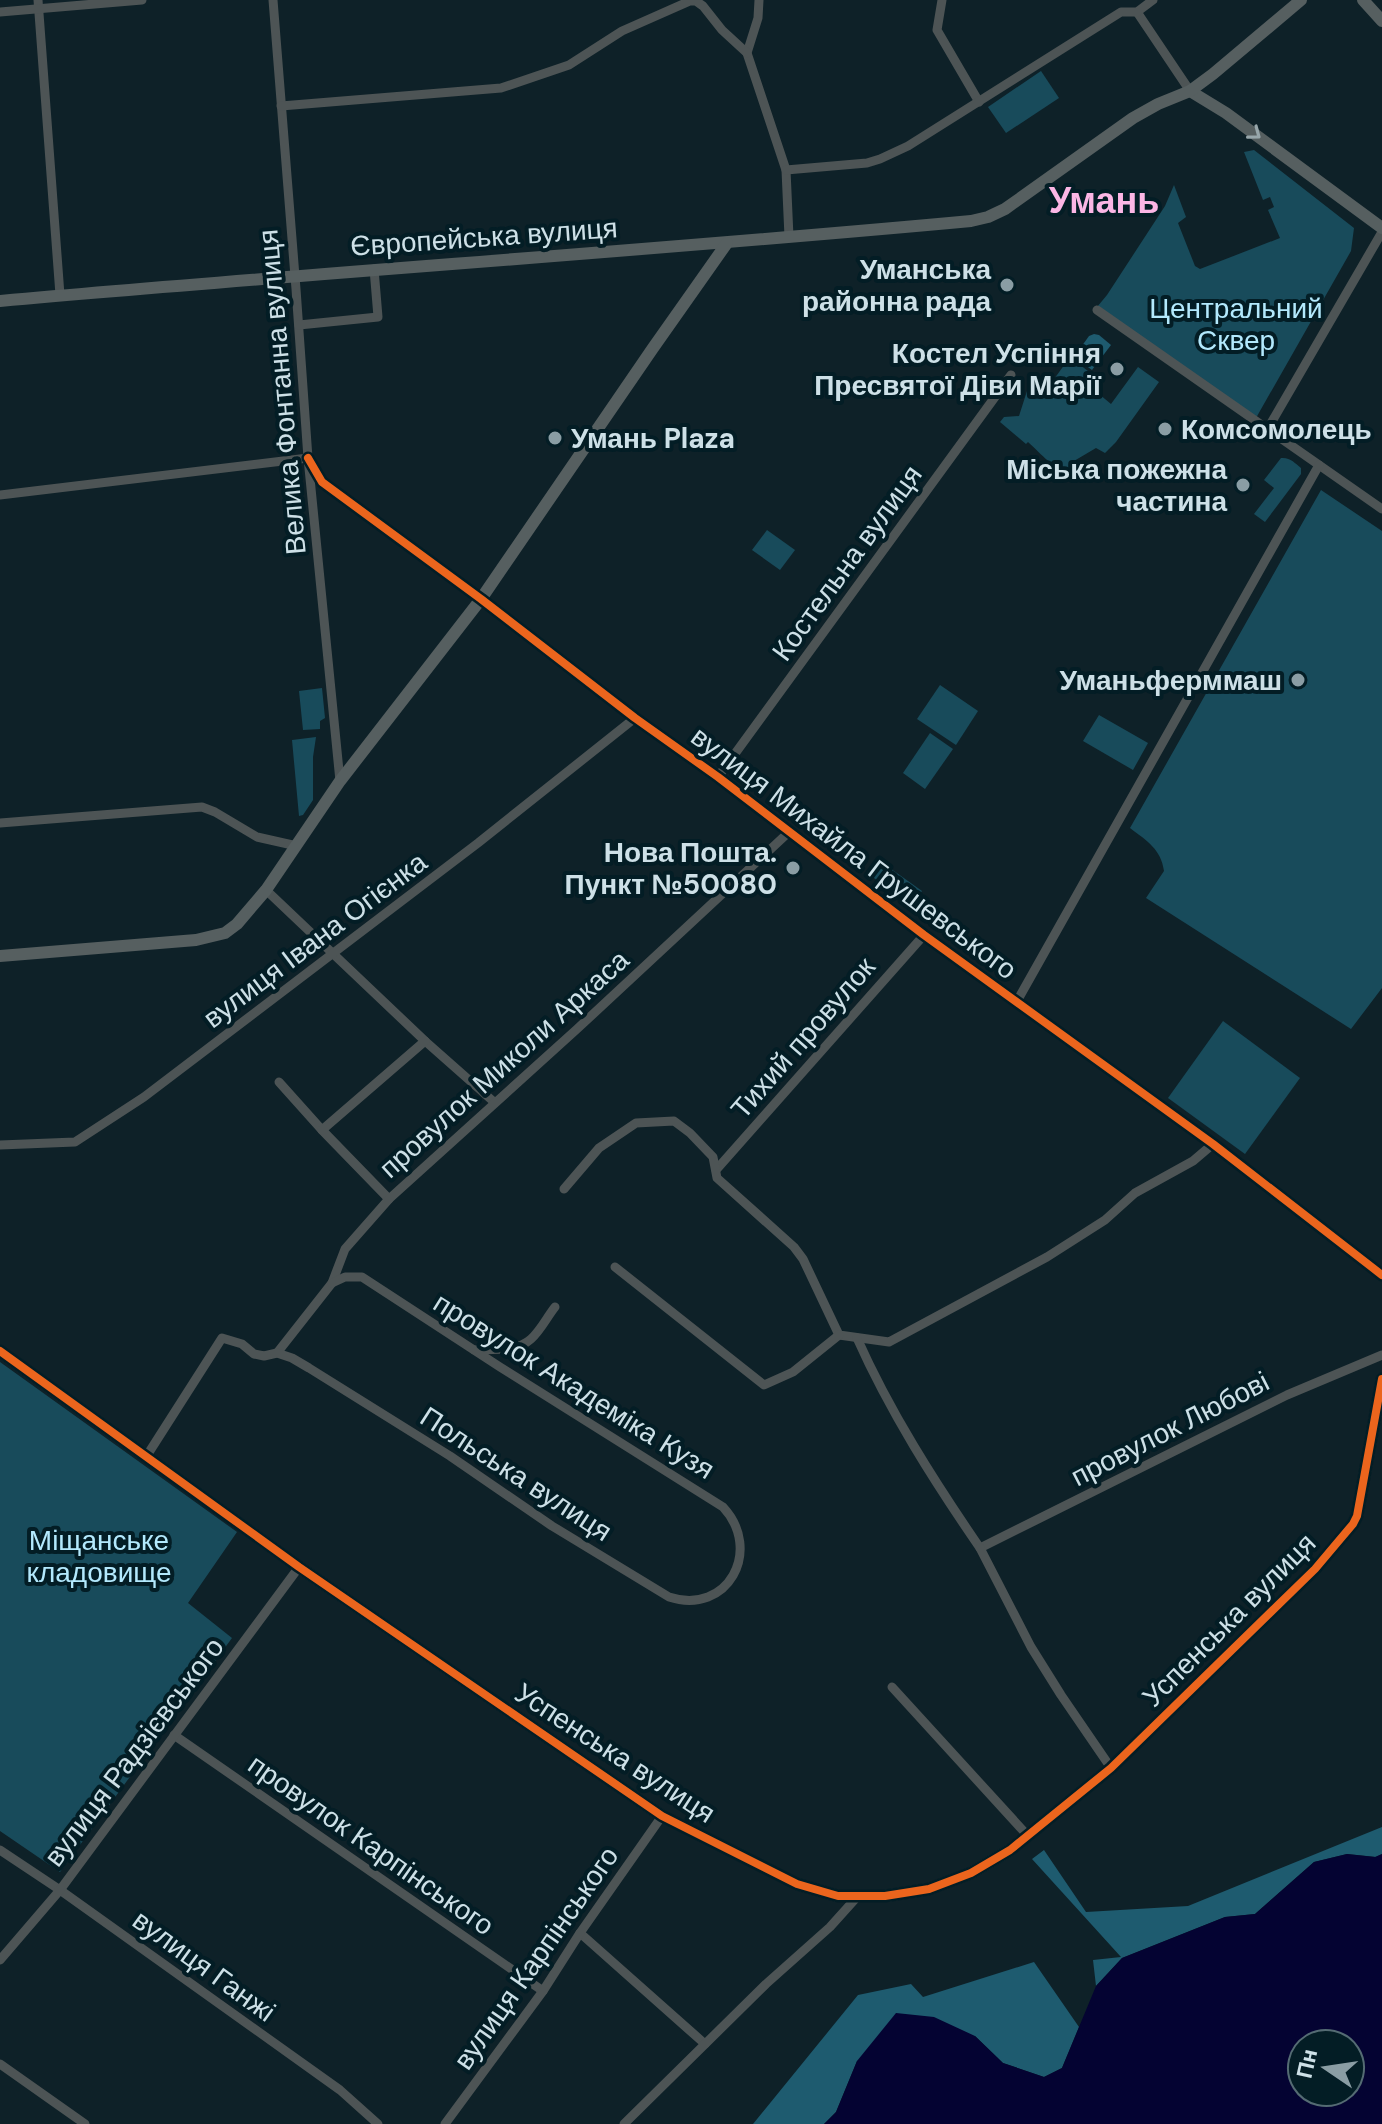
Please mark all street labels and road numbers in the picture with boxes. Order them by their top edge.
street label: Європейська вулиця [349,209,619,265]
street label: Велика Фонтанна вулиця [249,228,315,556]
street label: Костельна вулиця [763,458,931,668]
street label: вулиця Михайла Грушевського [684,718,1024,988]
street label: вулиця Івана Огієнка [196,843,435,1036]
street label: провулок Миколи Аркаса [371,942,637,1186]
street label: Тихий провулок [723,949,884,1127]
street label: провулок Академіка Кузя [427,1284,721,1488]
street label: провулок Любові [1064,1363,1276,1495]
street label: Польська вулиця [413,1398,619,1550]
street label: Успенська вулиця [1134,1525,1324,1715]
street label: вулиця Радзієвського [36,1630,232,1874]
street label: Успенська вулиця [508,1674,722,1832]
street label: провулок Карпінського [241,1746,501,1944]
street label: вулиця Карпінського [445,1839,627,2077]
street label: вулиця Ганжі [125,1902,283,2030]

